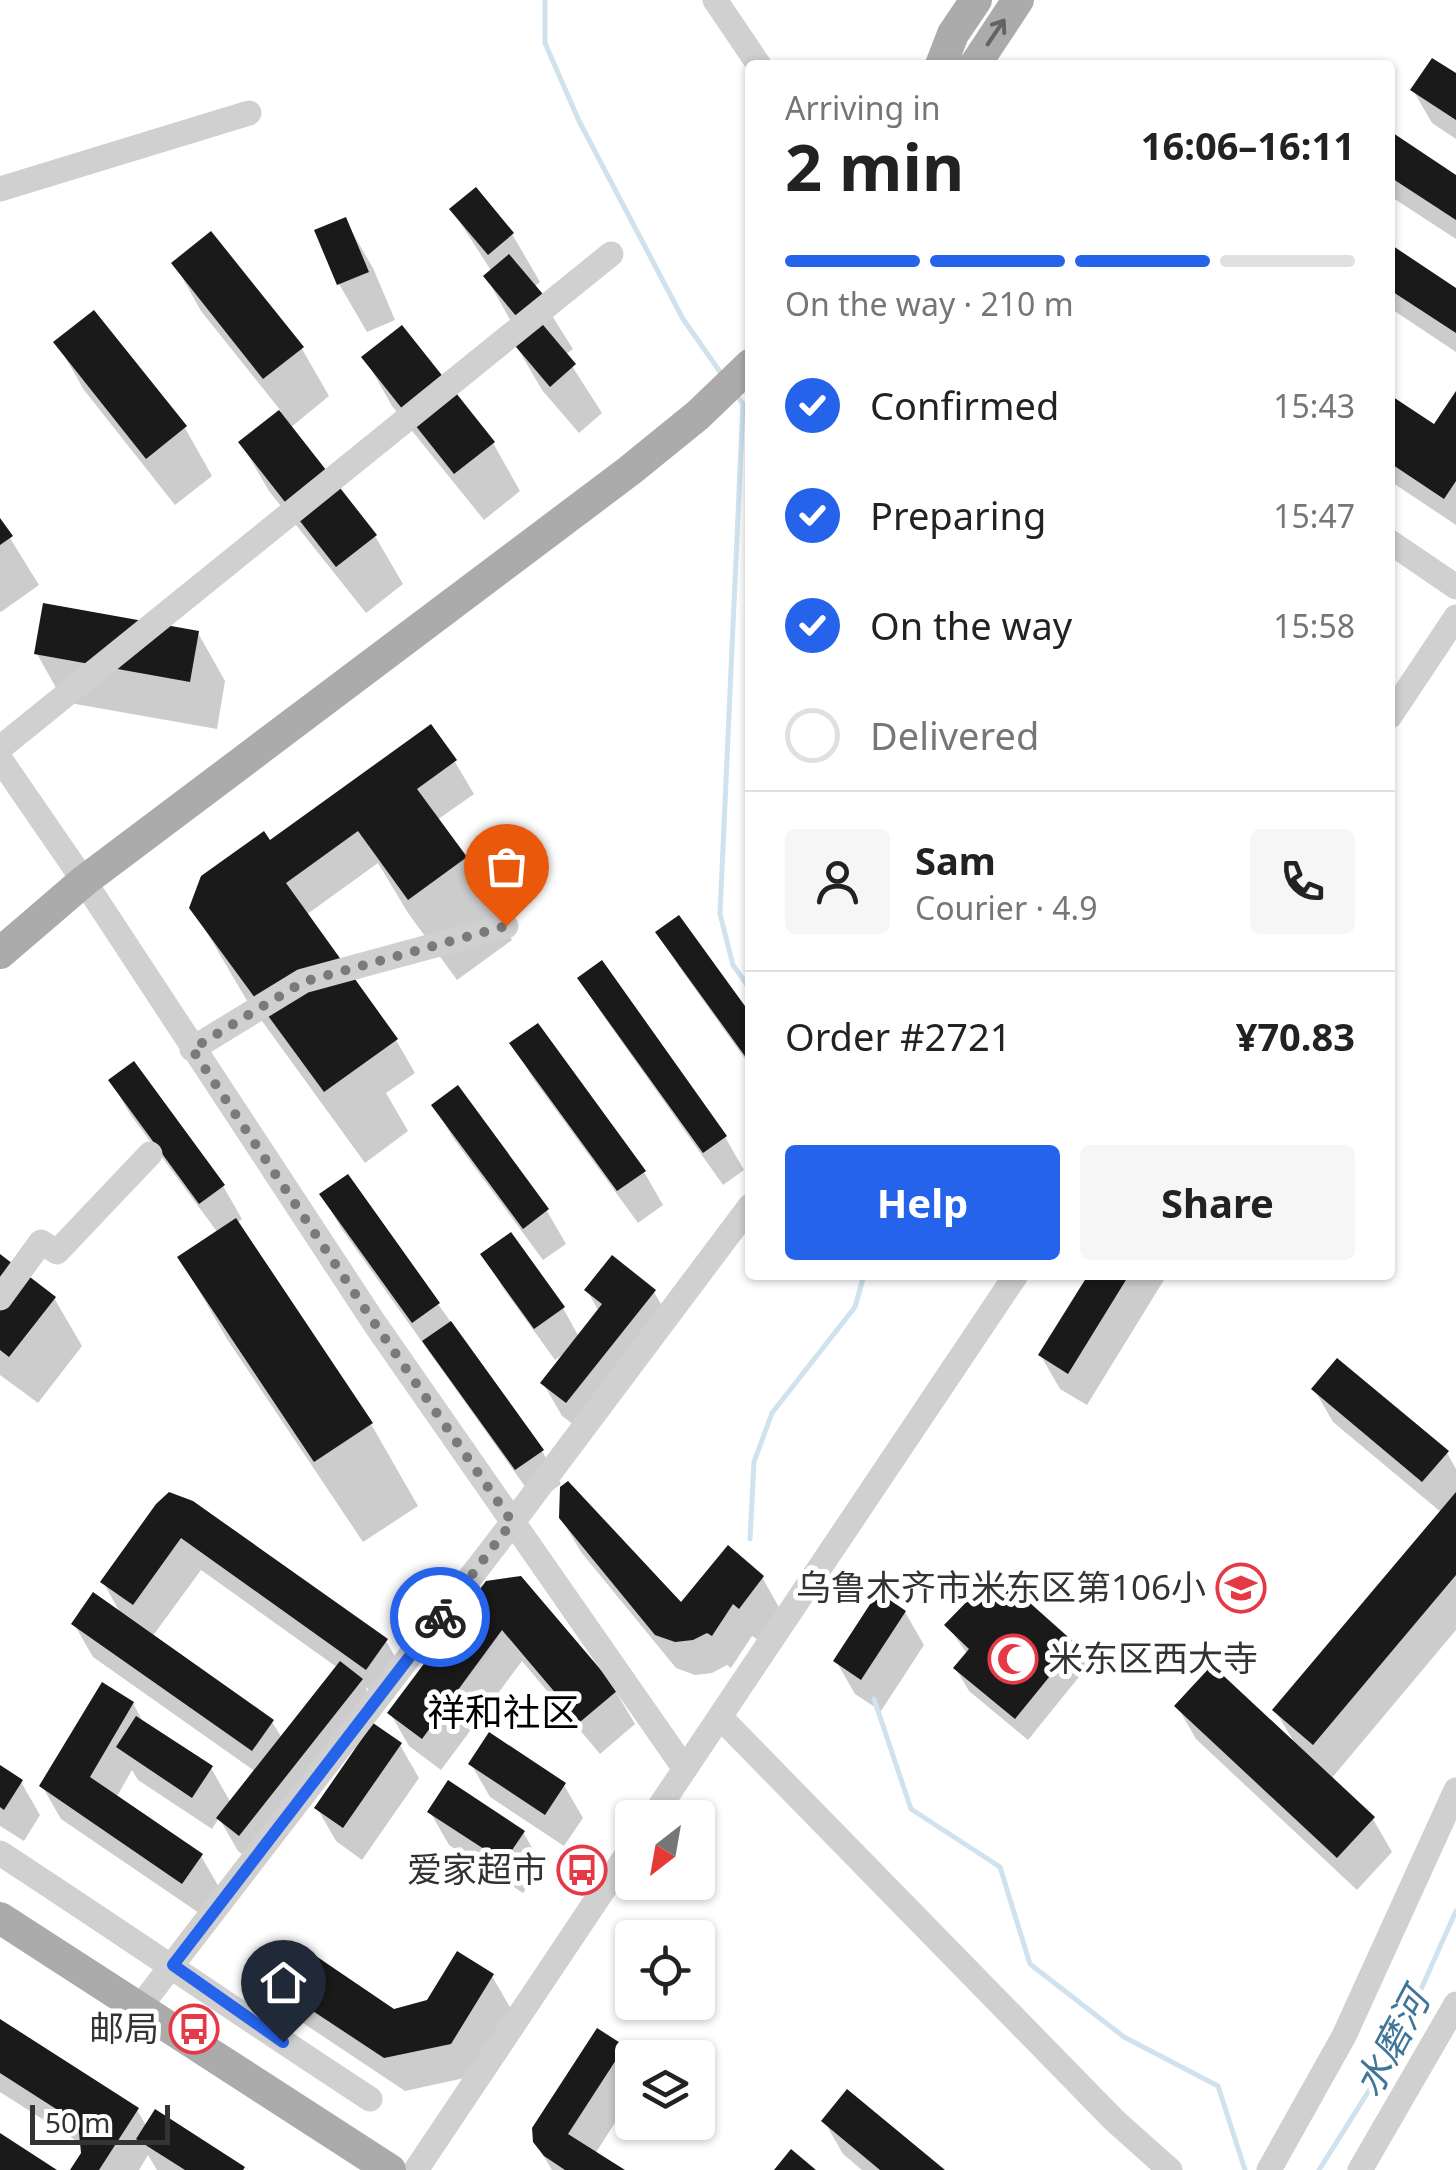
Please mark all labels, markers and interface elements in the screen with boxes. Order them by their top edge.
one-way arrow [986,19,1007,47]
text: Arriving in [785,86,940,129]
text: 16:06–16:11 [1141,119,1355,171]
text: 2 min [785,122,964,210]
text: On the way · 210 m [785,282,1074,325]
icon: check [785,378,840,433]
text: Confirmed [870,379,1059,431]
text: 15:43 [1273,384,1355,427]
icon: check [785,488,840,543]
text: Preparing [870,489,1046,541]
text: 15:47 [1273,494,1355,537]
icon: check [785,598,840,653]
text: On the way [870,599,1072,651]
text: 15:58 [1273,604,1355,647]
text: Delivered [870,709,1039,761]
pin [464,824,549,927]
button: person [785,829,890,934]
button: phone [1250,829,1355,934]
text: Sam [915,834,996,886]
icon: bag [479,839,534,894]
text: Courier · 4.9 [915,886,1098,929]
text: Order #2721 [785,1010,1011,1062]
text: ¥70.83 [1236,1010,1355,1062]
button: Help [785,1145,1060,1260]
button: Share [1080,1145,1355,1260]
school or university icon: 乌鲁木齐市米东区第106小 [1215,1562,1267,1614]
place label: 乌鲁木齐市米东区第106小 [796,1563,1206,1610]
courier [390,1567,490,1667]
icon: bike [413,1590,468,1645]
mosque icon: 米东区西大寺 [987,1633,1039,1685]
place label: 米东区西大寺 [1048,1634,1258,1681]
district label: 祥和社区 [427,1685,579,1737]
north arrow [615,1800,715,1900]
map controls [615,1800,715,2140]
bus stop icon: 爱家超市 [556,1844,608,1896]
place label: 爱家超市 [407,1845,547,1892]
button: locate [615,1920,715,2020]
pin [241,1940,326,2043]
icon: home [256,1955,311,2010]
water label: 水磨河 [1341,1973,1443,2105]
bus stop icon: 邮局 [168,2003,220,2055]
place label: 邮局 [89,2004,159,2051]
button: layers [615,2040,715,2140]
scale bar [30,2100,170,2144]
text: 50 m [45,2103,111,2141]

